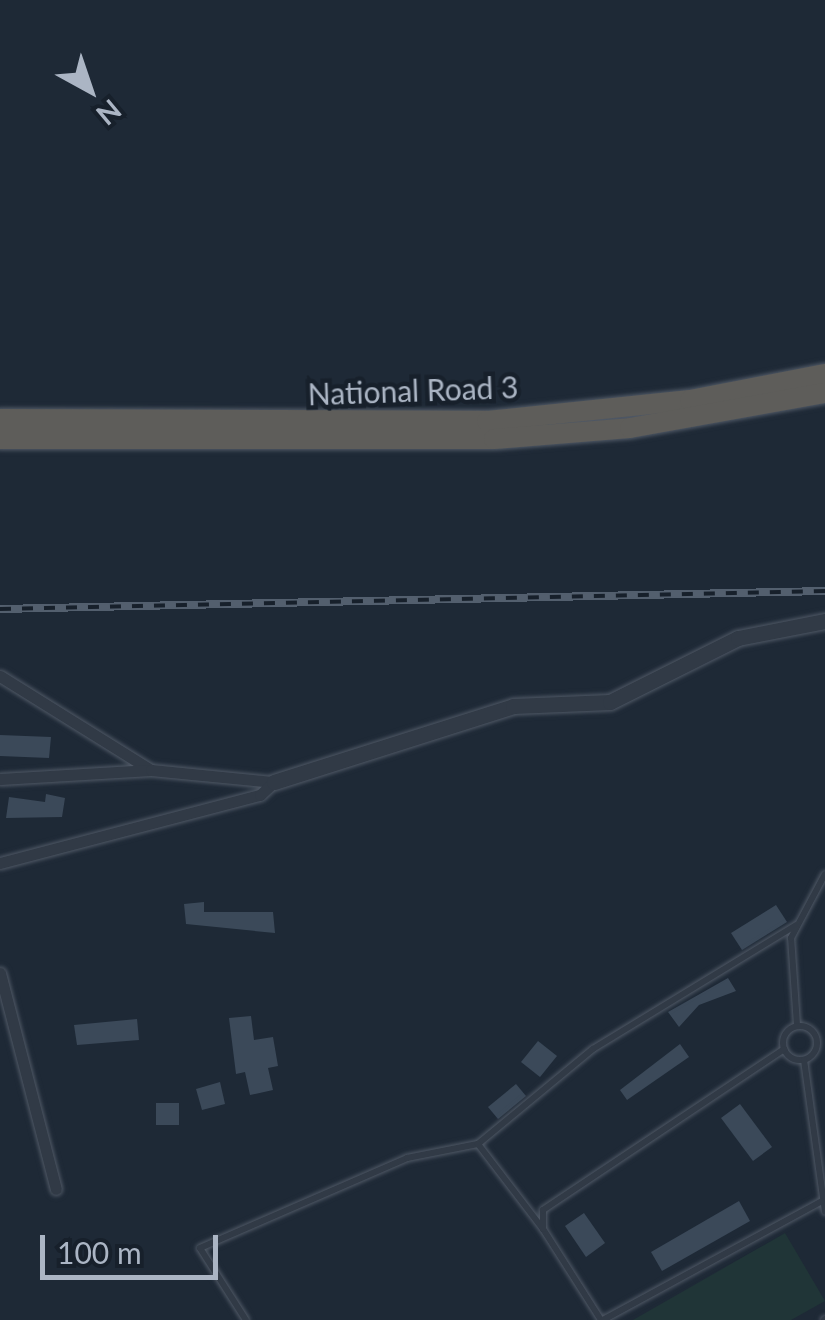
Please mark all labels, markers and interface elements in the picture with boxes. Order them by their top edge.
north arrow [40,40,140,140]
text: N [90,93,128,133]
street label: National Road 3 [307,368,519,412]
scale bar [45,1215,222,1277]
text: 100 m [57,1234,142,1270]

